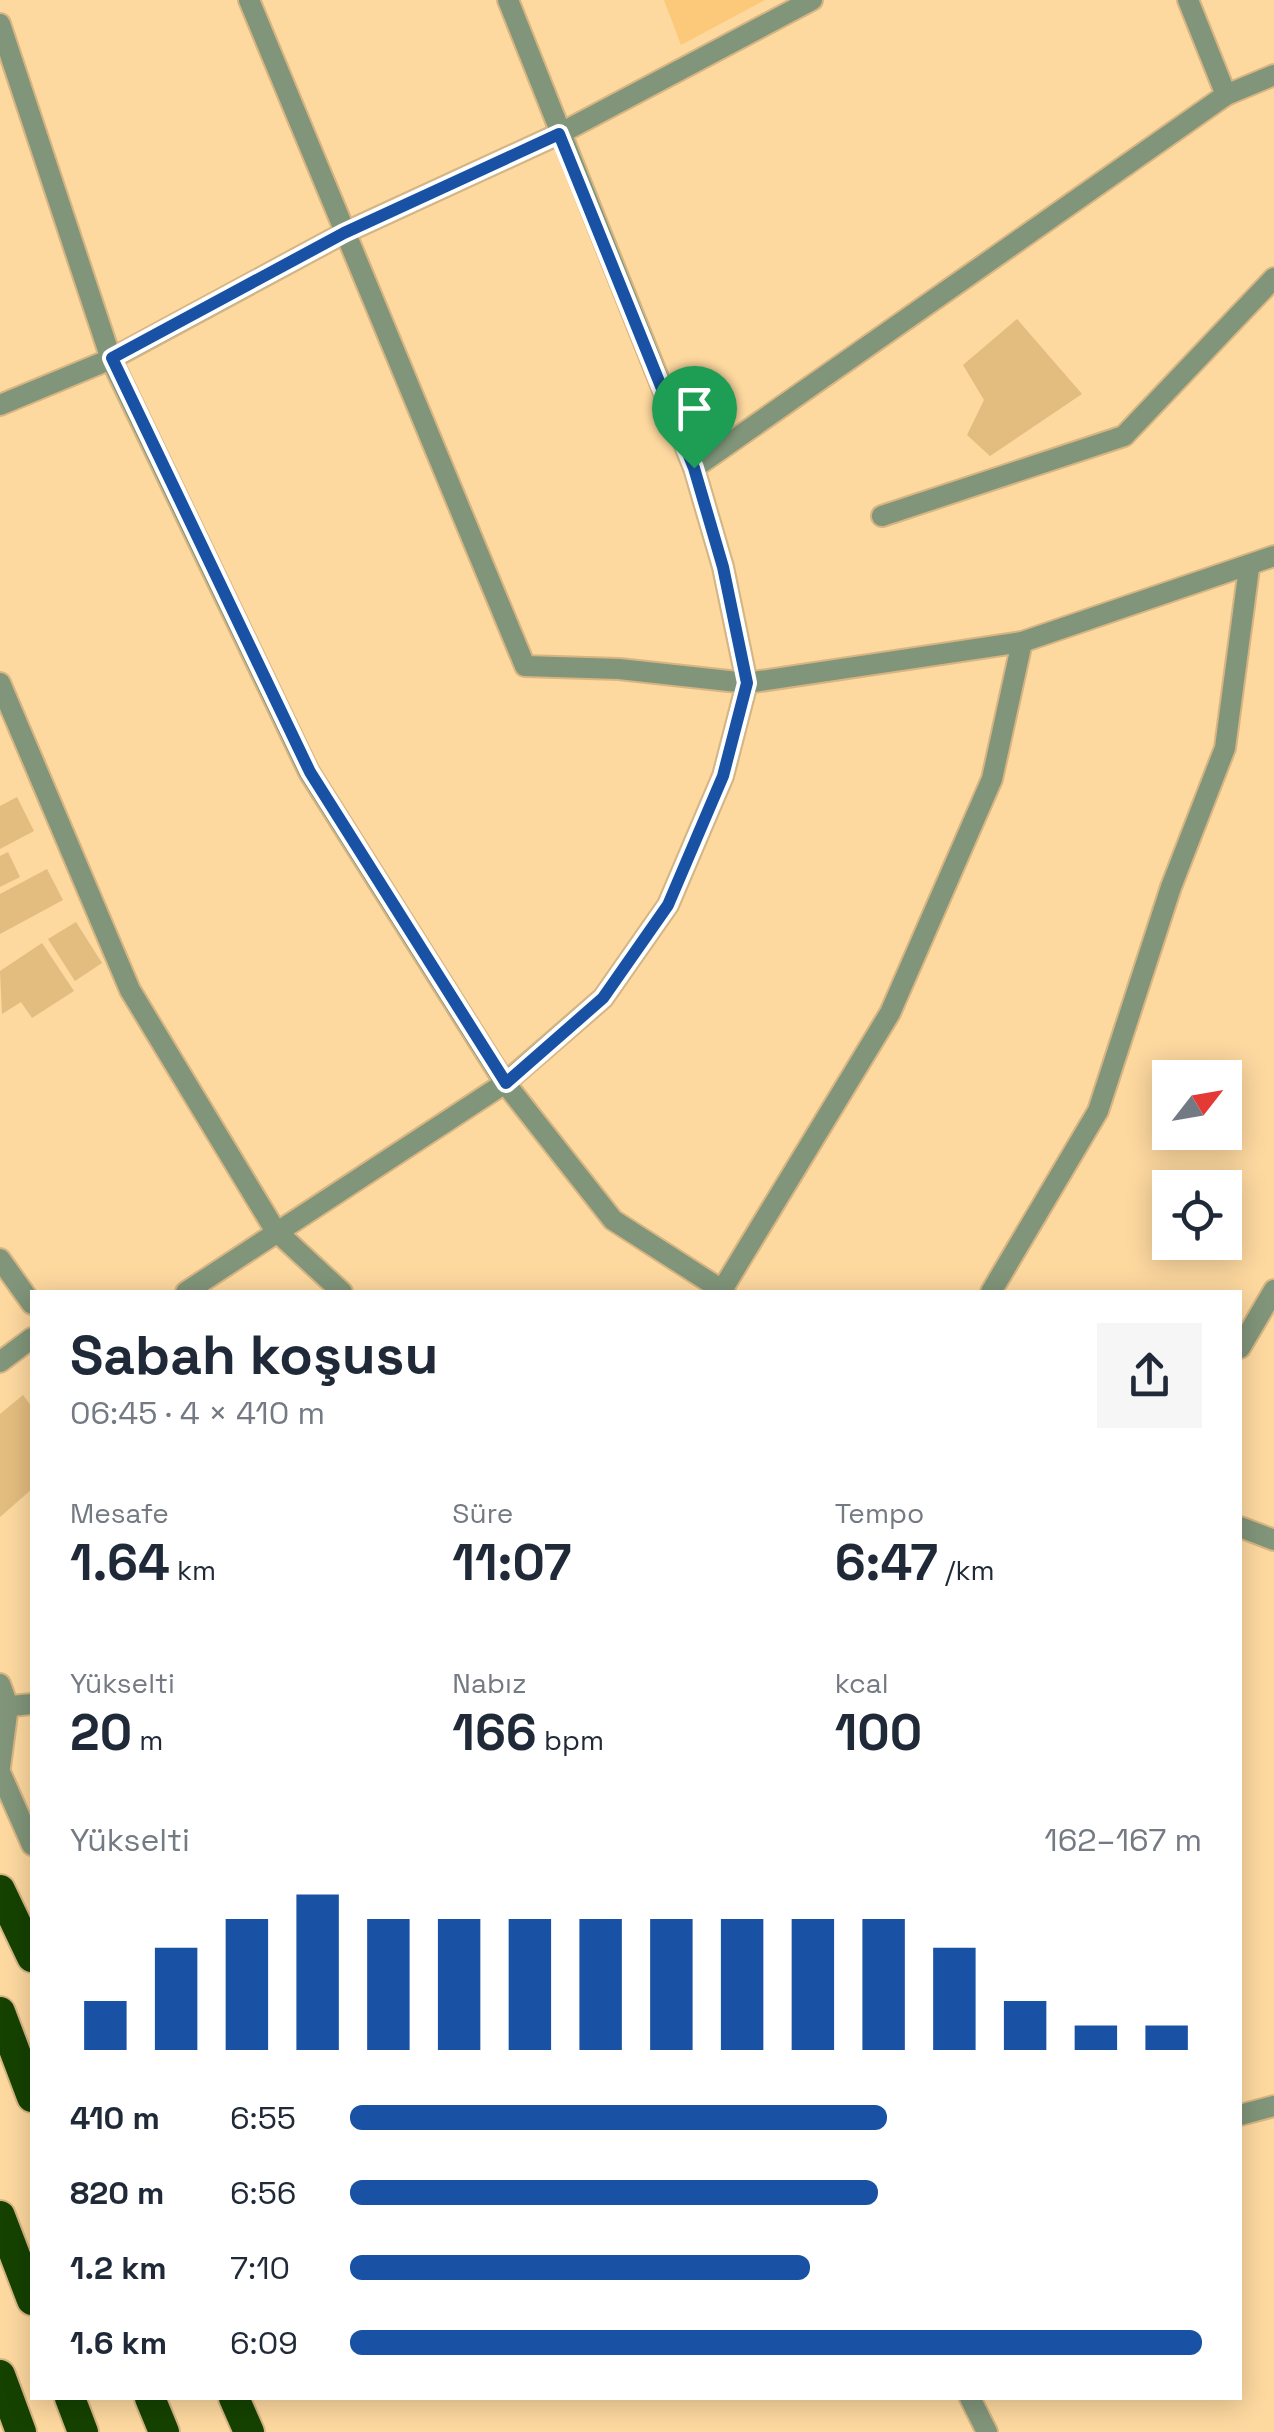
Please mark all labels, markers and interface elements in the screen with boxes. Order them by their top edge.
pin [652,366,737,469]
icon: arrive [667,381,722,436]
north arrow [1152,1060,1242,1150]
map controls [1152,1060,1242,1260]
button: locate [1152,1170,1242,1260]
text: Sabah koşusu [70,1320,438,1390]
button: share [1097,1323,1202,1428]
text: 06:45 · 4 × 410 m [70,1393,325,1433]
text: Mesafe [70,1495,169,1531]
text: Süre [452,1495,513,1531]
text: Tempo [835,1495,924,1531]
text: 1.64 [70,1531,170,1595]
text: 11:07 [452,1531,572,1595]
text: 6:47 [835,1531,938,1595]
text: km [170,1552,216,1588]
text: /km [938,1552,995,1588]
text: Yükselti [70,1665,175,1701]
text: Nabız [452,1665,527,1701]
text: kcal [835,1665,889,1701]
text: 20 [70,1701,132,1765]
text: 166 [452,1701,537,1765]
text: 100 [835,1701,922,1765]
text: m [132,1722,163,1758]
text: bpm [537,1722,604,1758]
text: Yükselti [70,1820,190,1860]
text: 162–167 m [1044,1820,1202,1860]
text: 410 m [70,2098,160,2138]
text: 6:55 [230,2098,296,2138]
text: 820 m [70,2173,164,2213]
text: 6:56 [230,2173,296,2213]
text: 1.2 km [70,2248,167,2288]
text: 7:10 [230,2248,290,2288]
text: 1.6 km [70,2323,167,2363]
text: 6:09 [230,2323,298,2363]

